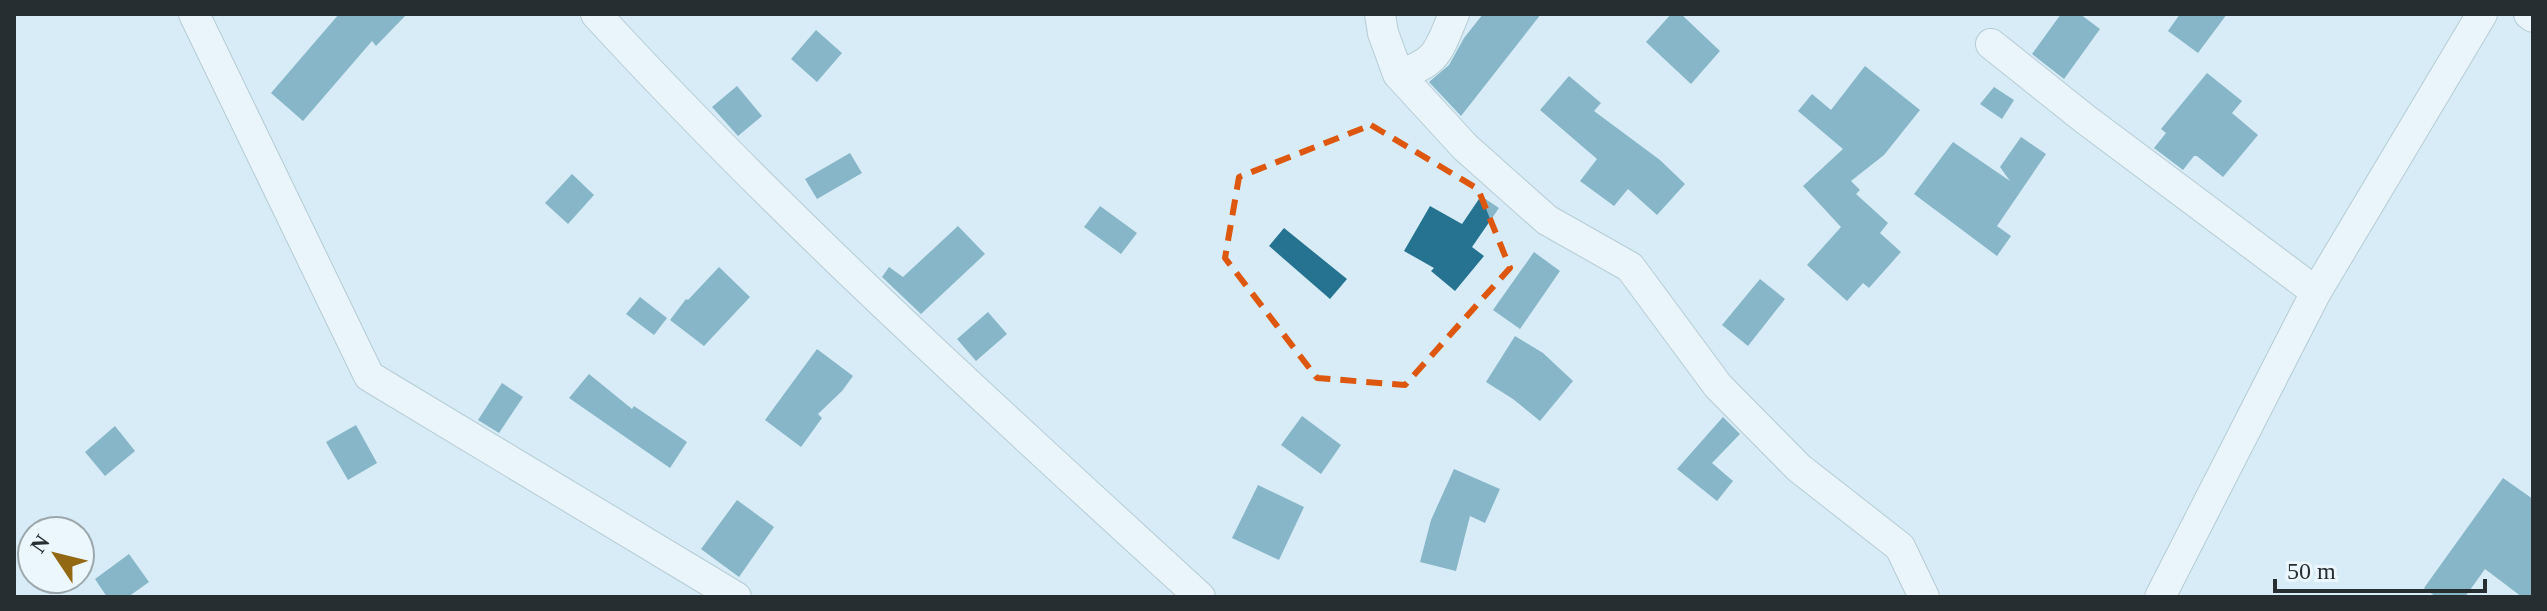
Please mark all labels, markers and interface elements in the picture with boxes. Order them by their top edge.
north arrow [16,515,96,595]
text: N [25,530,55,557]
scale bar [2275,543,2485,593]
text: 50 m [2287,558,2336,584]

